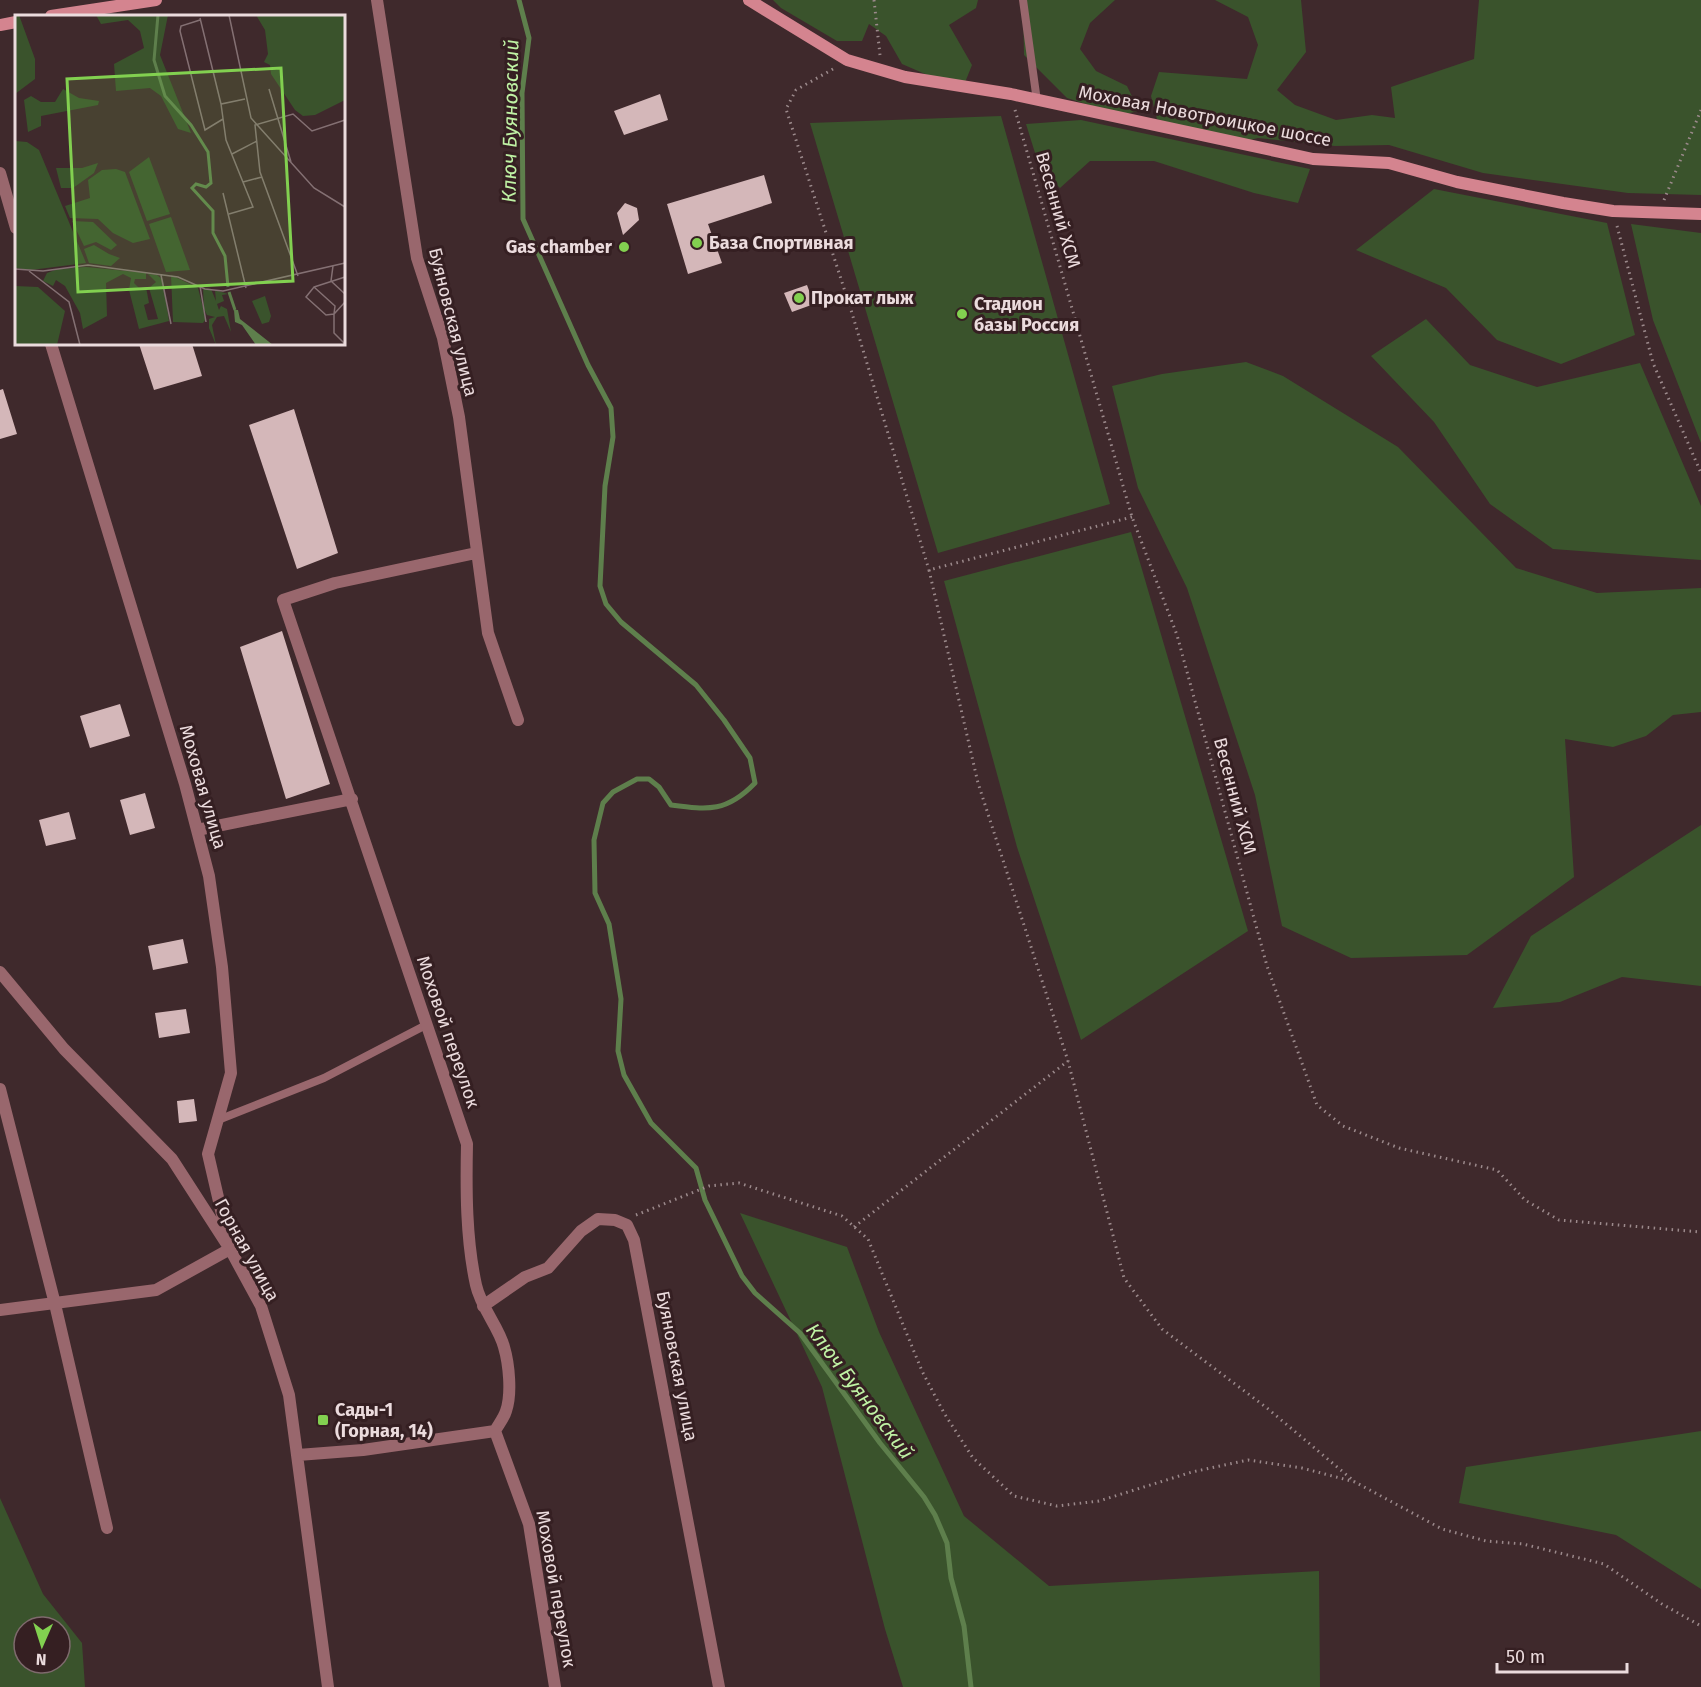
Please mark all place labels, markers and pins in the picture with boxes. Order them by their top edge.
place label: База Спортивная [709,232,854,254]
place label: Gas chamber [506,236,613,258]
marker: База Спортивная [690,236,704,250]
marker: Gas chamber [617,240,631,254]
place label: Прокат лыж [811,287,914,309]
marker: Прокат лыж [792,291,806,305]
place label: Стадион базы Россия [974,293,1079,336]
marker: Стадион базы Россия [955,307,969,321]
place label: Сады-1 (Горная, 14) [335,1399,433,1442]
marker: Сады-1 (Горная, 14) [316,1413,330,1427]

